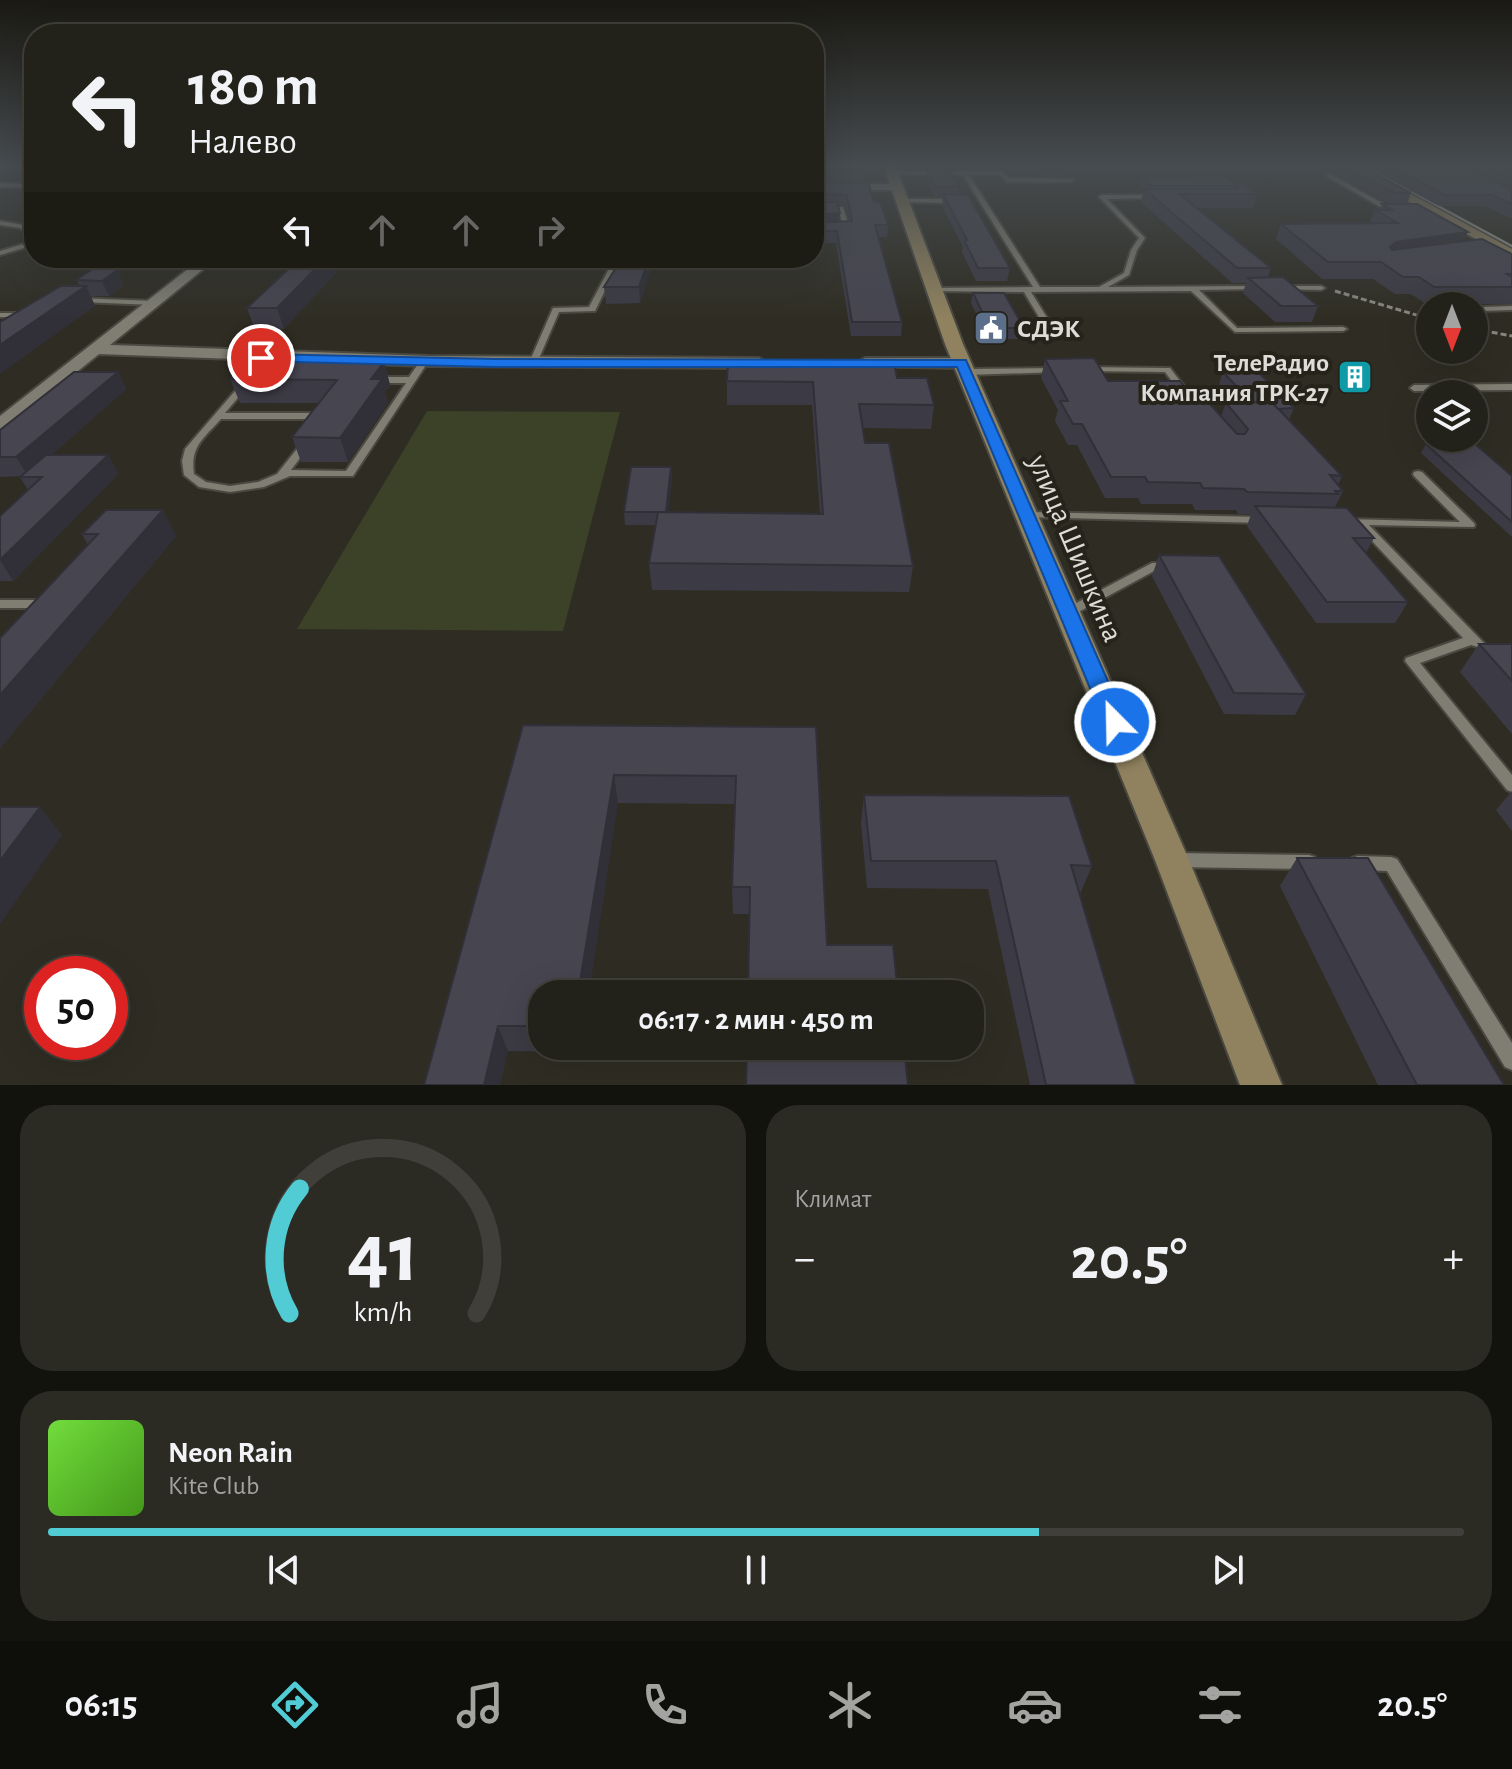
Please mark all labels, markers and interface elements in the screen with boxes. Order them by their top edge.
icon: left [56,56,160,160]
text: 180 m [188,59,319,115]
text: Налево [188,124,297,160]
icon: left [276,208,320,252]
icon: ahead [360,208,404,252]
icon: ahead [444,208,488,252]
icon: right [528,208,572,252]
north arrow [1416,292,1488,364]
map controls [1416,292,1488,452]
public building icon: СДЭК [972,309,1010,347]
place label: СДЭК [1017,316,1080,342]
pin [227,324,295,392]
icon: arrive [239,336,283,380]
place label: ТелеРадио Компания ТРК-27 [1140,350,1329,406]
building icon: ТелеРадио Компания ТРК-27 [1336,358,1374,396]
button: layers [1416,380,1488,452]
street label: улица Шишкина [1022,450,1128,646]
position arrow [1073,680,1157,764]
speed limit sign: 50 [24,956,128,1060]
text: 06:17 · 2 мин · 450 m [638,1005,874,1035]
text: Климат [794,1186,871,1212]
text: 41 [347,1213,419,1297]
text: 20.5° [1071,1230,1187,1290]
text: − [794,1237,815,1281]
text: + [1443,1237,1464,1281]
text: km/h [354,1298,412,1327]
text: Neon Rain [168,1438,293,1468]
text: Kite Club [168,1473,259,1499]
icon: previous [262,1548,306,1592]
icon: pause [734,1548,778,1592]
icon: next [1206,1548,1250,1592]
icon: directions [267,1677,323,1733]
icon: music [452,1677,508,1733]
icon: phone [637,1677,693,1733]
icon: climate [822,1677,878,1733]
icon: car [1007,1677,1063,1733]
icon: filters [1192,1677,1248,1733]
text: 06:15 [65,1687,137,1723]
text: 20.5° [1377,1687,1447,1723]

